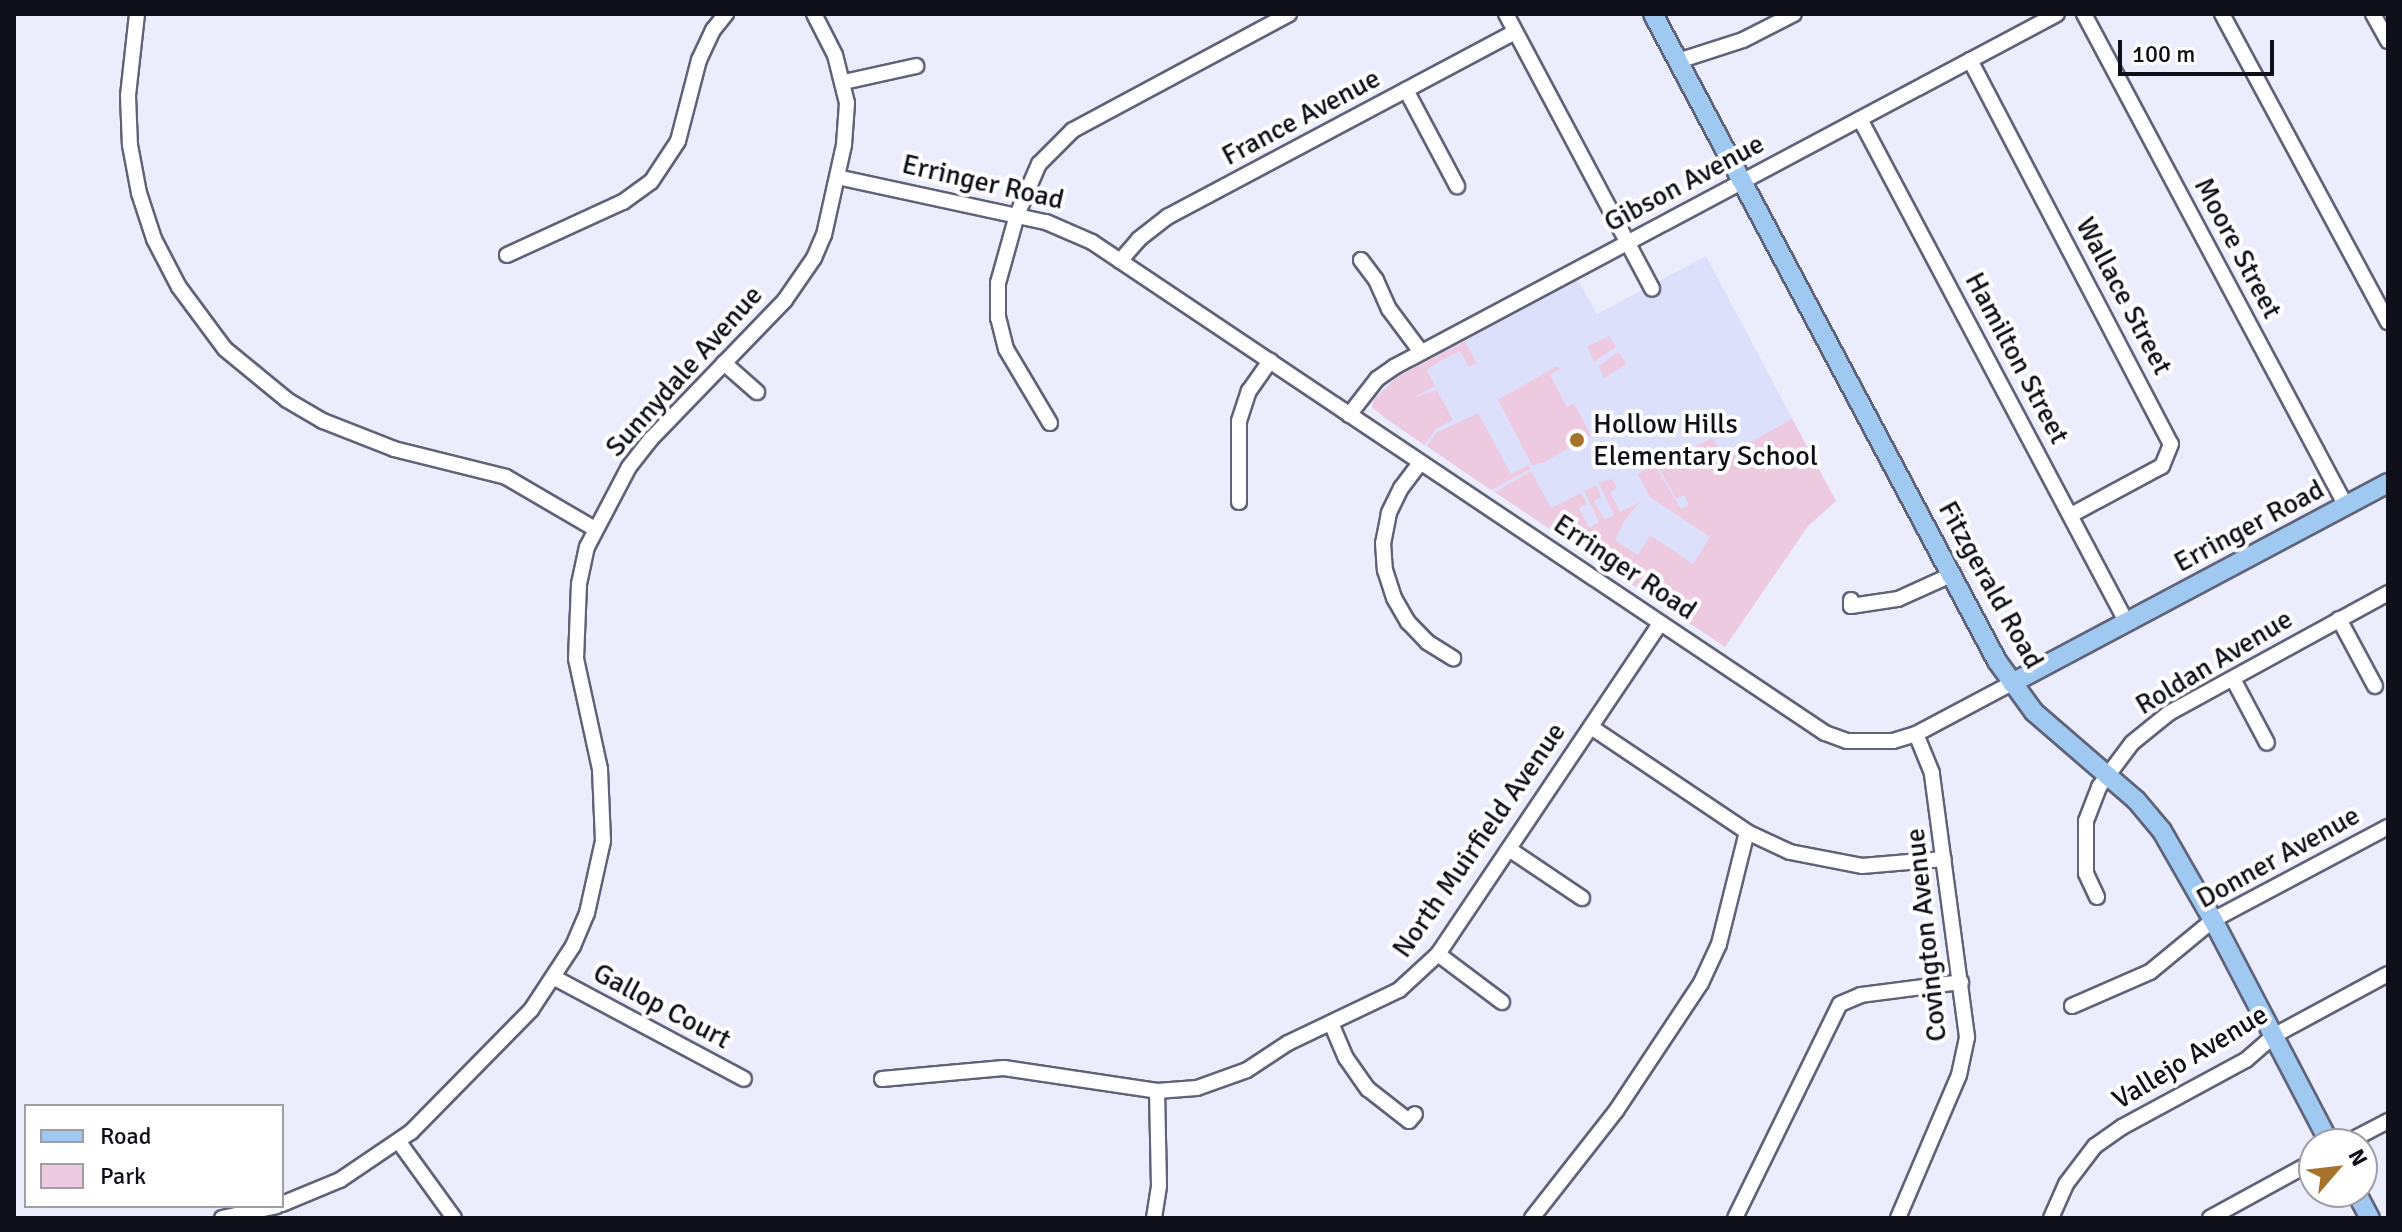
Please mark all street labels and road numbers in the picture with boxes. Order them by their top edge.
street label: France Avenue [1216,61,1386,173]
street label: Gibson Avenue [1598,127,1770,239]
street label: Erringer Road [899,147,1067,217]
street label: Moore Street [2187,172,2289,324]
street label: Wallace Street [2068,212,2180,380]
street label: Hamilton Street [1958,267,2076,449]
street label: Sunnydale Avenue [598,279,770,463]
street label: Erringer Road [2168,472,2330,580]
street label: Fitzgerald Road [1931,495,2051,675]
street label: Erringer Road [1547,507,1703,627]
street label: Roldan Avenue [2129,602,2299,722]
street label: North Muirfield Avenue [1385,716,1573,964]
street label: Donner Avenue [2191,798,2365,916]
street label: Covington Avenue [1898,827,1954,1043]
street label: Gallop Court [588,956,736,1056]
street label: Vallejo Avenue [2106,997,2274,1117]

